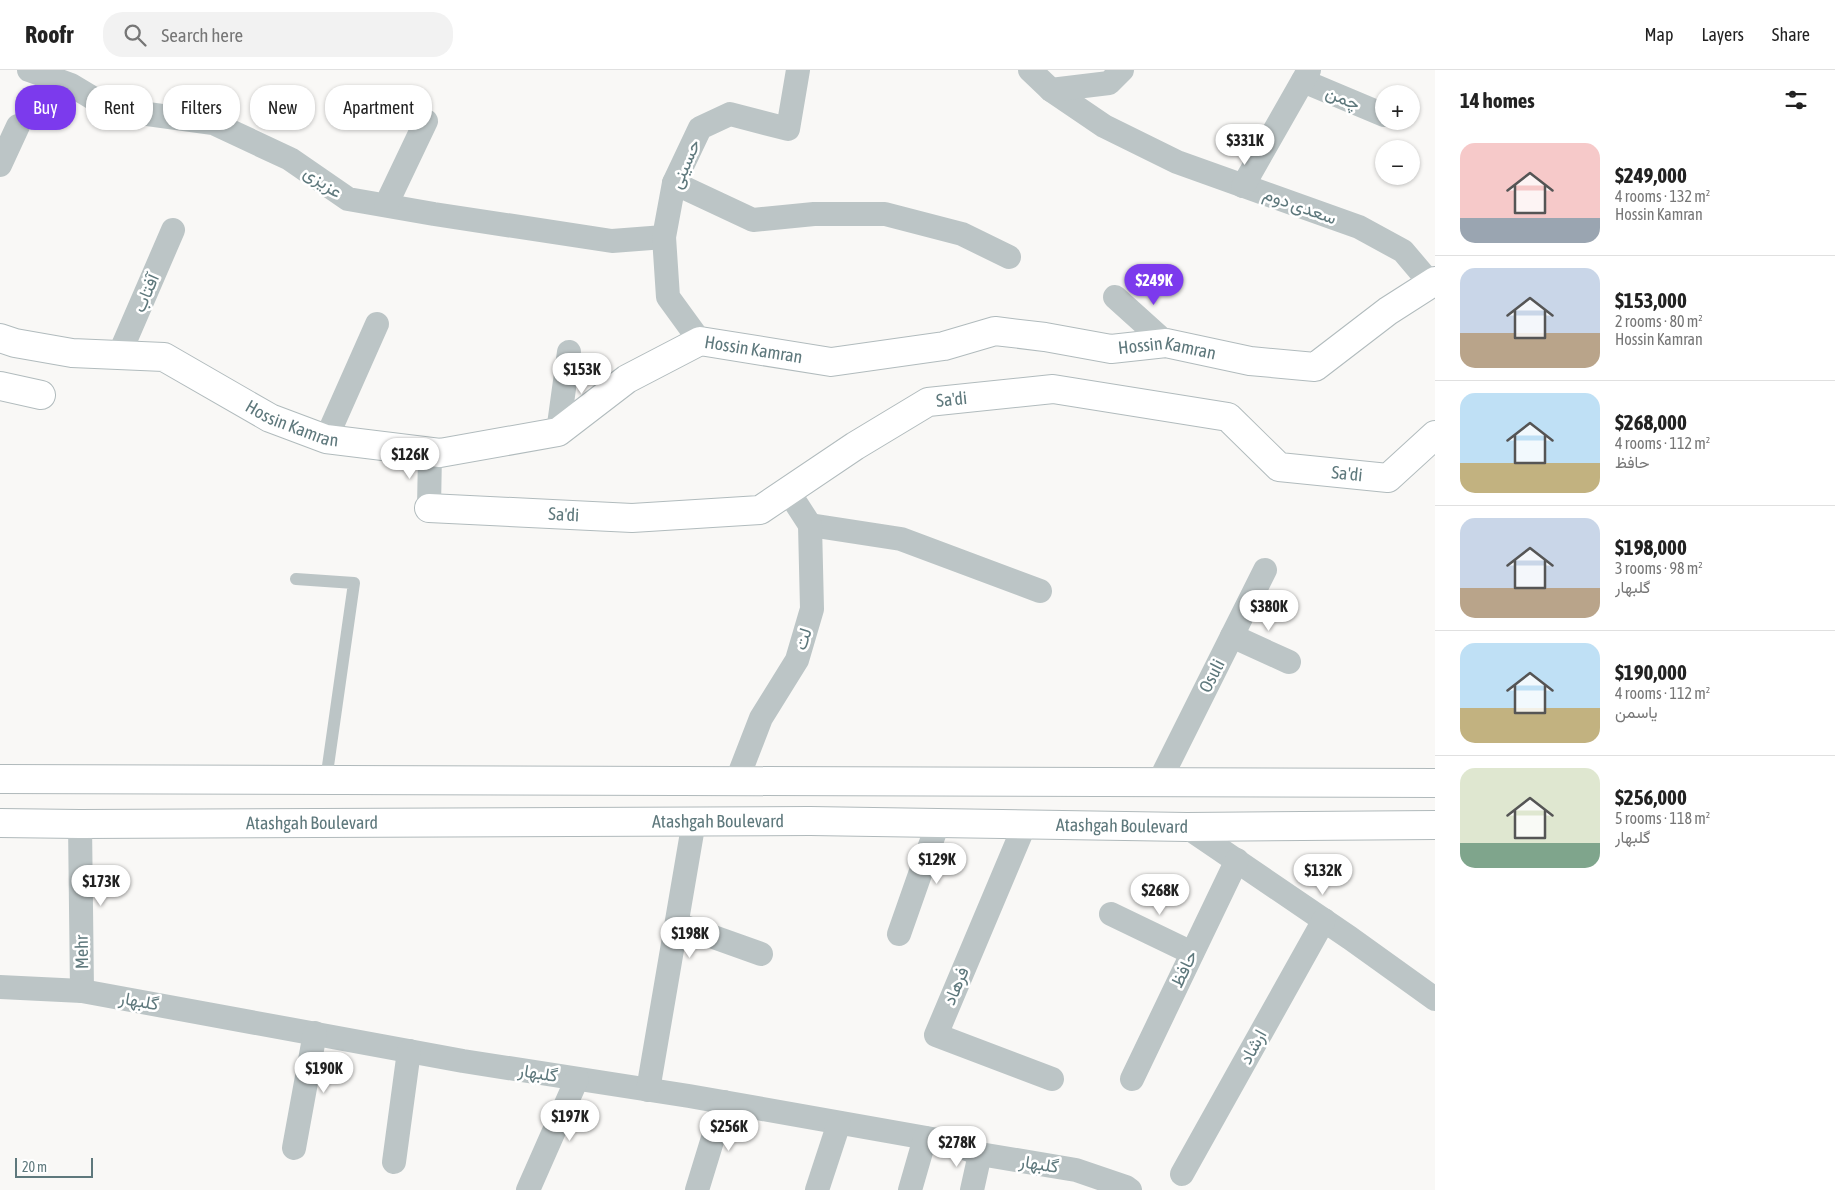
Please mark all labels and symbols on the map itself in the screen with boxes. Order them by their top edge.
street label: چمن [1322,81,1364,116]
pin: $331K [1210,124,1280,166]
street label: حسینی [665,136,705,192]
street label: عزیزی [299,161,347,203]
street label: سعدی دوم [1260,183,1340,230]
pin: $249K [1119,264,1189,306]
street label: آفتاب [128,269,164,315]
street label: Hossin Kamran [703,331,804,367]
street label: Hossin Kamran [1117,332,1218,363]
pin: $153K [547,352,617,395]
street label: Sa'di [935,387,968,411]
street label: Hossin Kamran [242,395,340,450]
pin: $126K [375,438,445,480]
street label: Sa'di [1331,461,1364,485]
street label: Sa'di [548,503,580,525]
pin: $380K [1234,590,1304,632]
street label: لت [789,625,816,652]
street label: Osuli [1194,656,1229,696]
street label: Atashgah Boulevard [652,810,784,832]
street label: Atashgah Boulevard [246,812,378,833]
street label: Atashgah Boulevard [1056,814,1188,837]
pin: $129K [902,842,972,885]
pin: $132K [1288,854,1358,896]
pin: $173K [66,864,136,907]
pin: $268K [1125,874,1195,916]
pin: $198K [655,916,725,959]
street label: Mehr [71,934,92,969]
street label: حافظ [1166,947,1201,991]
street label: فرهاد [938,963,974,1009]
street label: گلبهار [117,987,161,1015]
street label: ارشاد [1235,1026,1271,1068]
pin: $190K [289,1052,359,1094]
street label: گلبهار [516,1059,559,1087]
pin: $197K [535,1100,605,1142]
pin: $256K [694,1110,764,1152]
pin: $278K [922,1126,992,1168]
street label: گلبهار [1017,1150,1060,1178]
scale bar [15,1155,92,1178]

